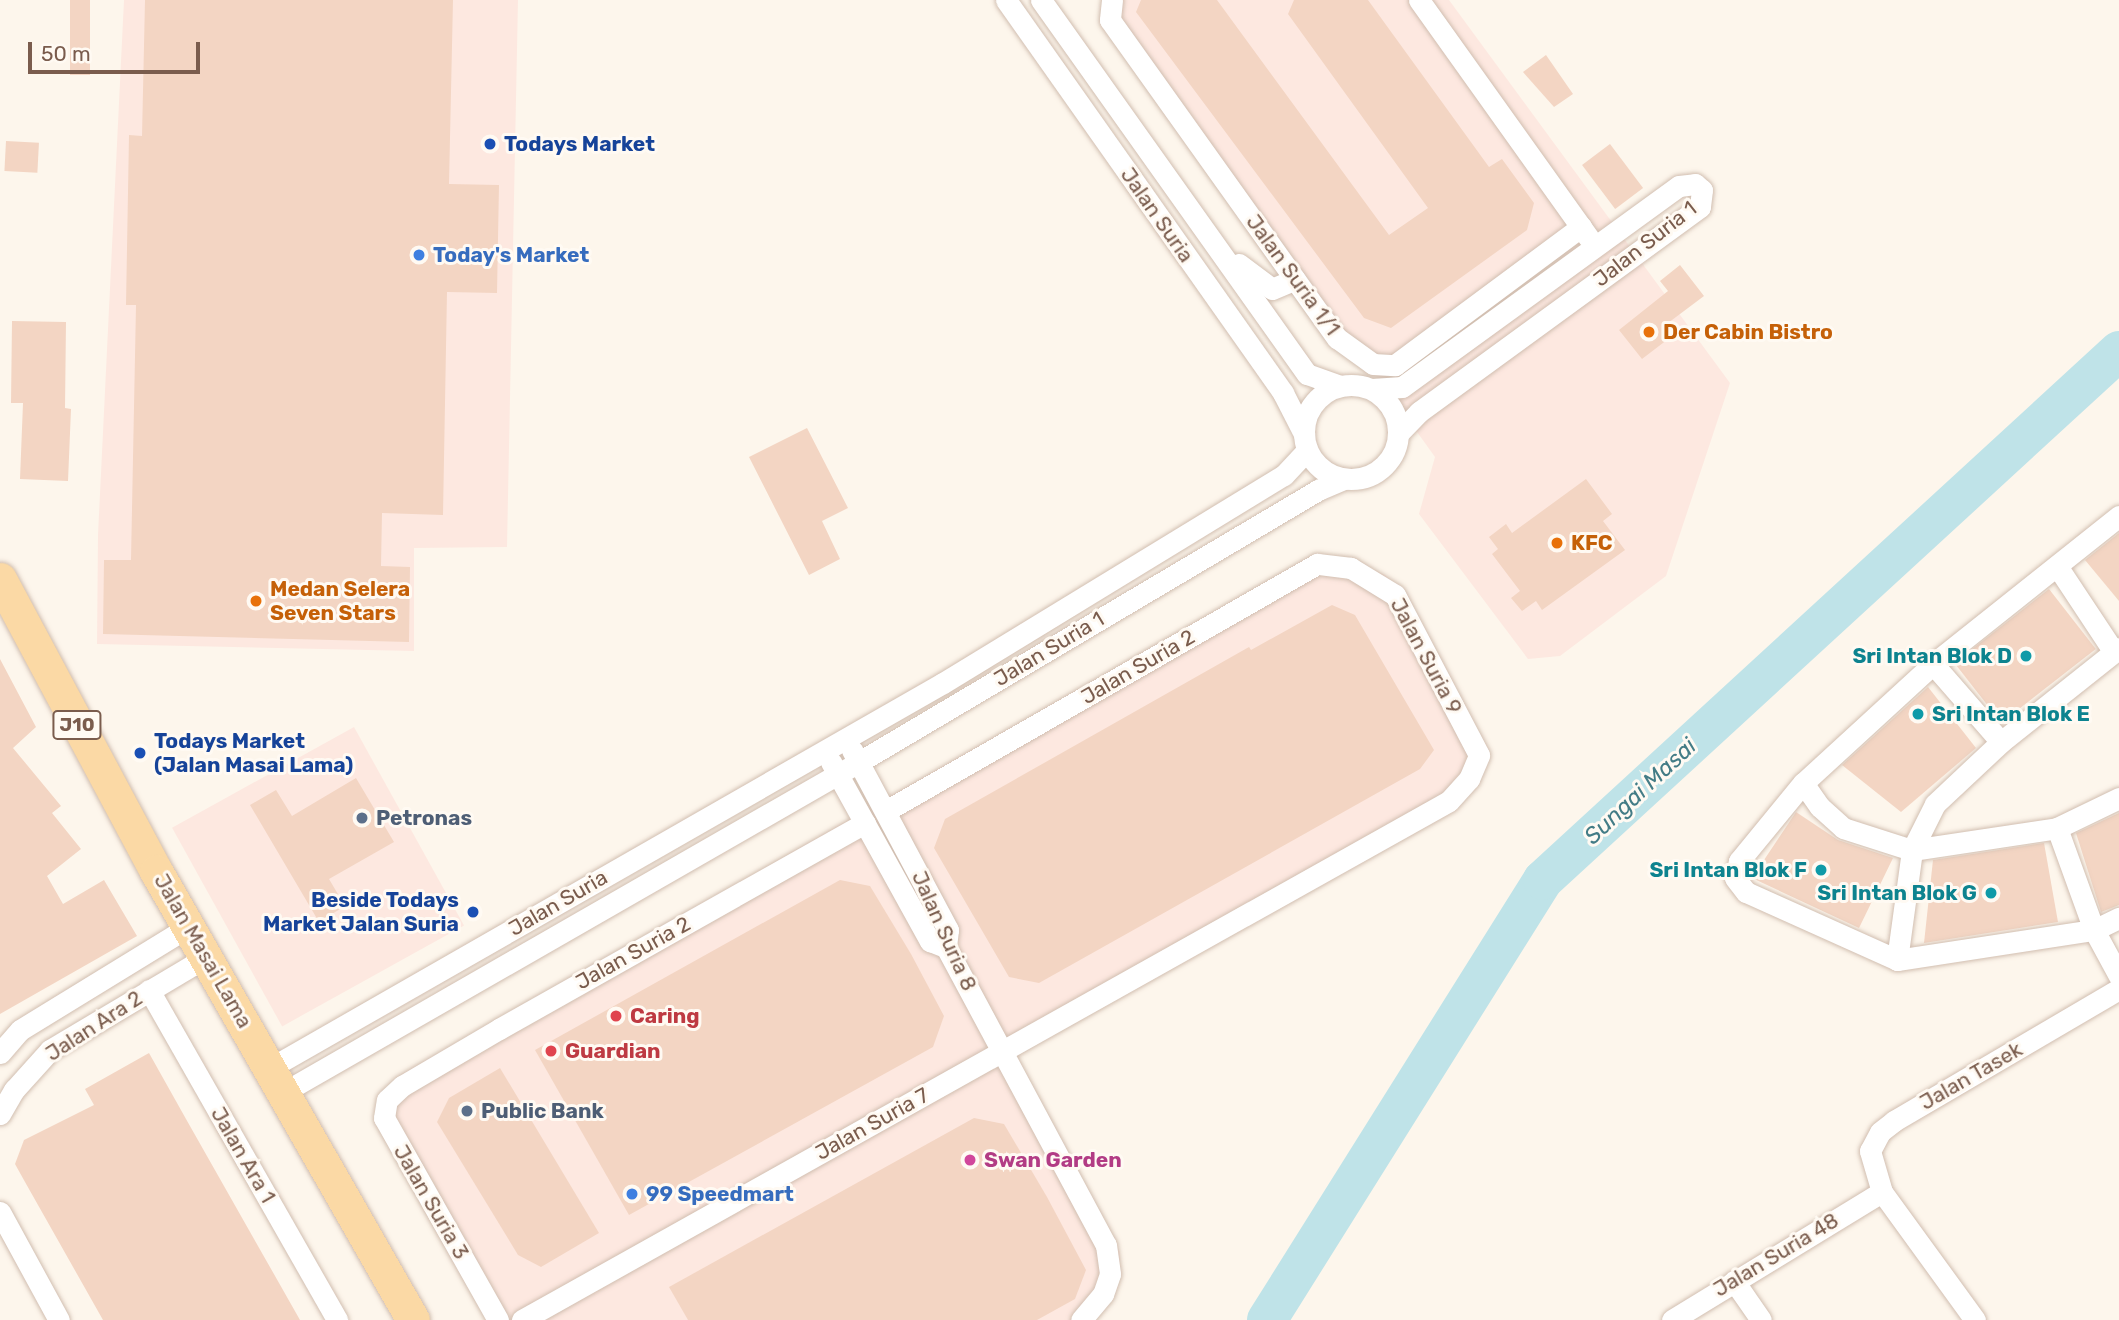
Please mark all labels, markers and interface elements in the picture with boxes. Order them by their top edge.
scale bar [32,28,203,72]
text: 50 m [41,41,91,66]
place label: Todays Market [504,131,655,157]
marker: Todays Market [482,136,498,152]
street label: Jalan Suria [1115,163,1199,267]
street label: Jalan Suria 1 [1588,196,1702,292]
street label: Jalan Suria 1/1 [1241,210,1345,340]
place label: Today's Market [433,242,589,268]
marker: Today's Market [411,247,427,263]
place label: Der Cabin Bistro [1663,319,1833,345]
marker: Der Cabin Bistro [1641,324,1657,340]
place label: KFC [1571,530,1613,556]
marker: KFC [1549,535,1565,551]
place label: Medan Selera Seven Stars [270,576,410,626]
marker: Medan Selera Seven Stars [248,593,264,609]
street label: Jalan Suria 9 [1385,594,1467,718]
street label: Jalan Suria 1 [989,606,1109,692]
street label: Jalan Suria 2 [1077,624,1199,710]
place label: Sri Intan Blok D [1852,643,2012,669]
marker: Sri Intan Blok D [2018,648,2034,664]
place label: Sri Intan Blok E [1932,701,2090,727]
marker: Sri Intan Blok E [1910,706,1926,722]
road number: J10 [51,710,103,740]
place label: Todays Market (Jalan Masai Lama) [154,728,353,778]
water label: Sungai Masai [1578,732,1702,850]
marker: Todays Market (Jalan Masai Lama) [132,745,148,761]
place label: Petronas [376,805,472,831]
marker: Petronas [354,810,370,826]
place label: Sri Intan Blok F [1649,857,1807,883]
marker: Sri Intan Blok F [1813,862,1829,878]
street label: Jalan Suria [504,865,612,941]
street label: Jalan Suria 8 [906,867,982,995]
street label: Jalan Masai Lama [149,869,257,1033]
place label: Sri Intan Blok G [1817,880,1977,906]
marker: Sri Intan Blok G [1983,885,1999,901]
place label: Beside Todays Market Jalan Suria [263,887,459,937]
marker: Beside Todays Market Jalan Suria [465,904,481,920]
street label: Jalan Suria 2 [571,911,695,995]
street label: Jalan Ara 2 [41,985,147,1067]
place label: Caring [630,1003,699,1029]
marker: Caring [608,1008,624,1024]
street label: Jalan Tasek [1915,1036,2027,1116]
place label: Guardian [565,1038,661,1064]
marker: Guardian [543,1043,559,1059]
street label: Jalan Suria 7 [811,1083,933,1165]
place label: Public Bank [481,1098,604,1124]
street label: Jalan Ara 1 [205,1102,281,1208]
marker: Public Bank [459,1103,475,1119]
street label: Jalan Suria 3 [388,1140,474,1264]
place label: Swan Garden [984,1147,1122,1173]
marker: Swan Garden [962,1152,978,1168]
place label: 99 Speedmart [646,1181,794,1207]
marker: 99 Speedmart [624,1186,640,1202]
street label: Jalan Suria 48 [1709,1208,1843,1302]

